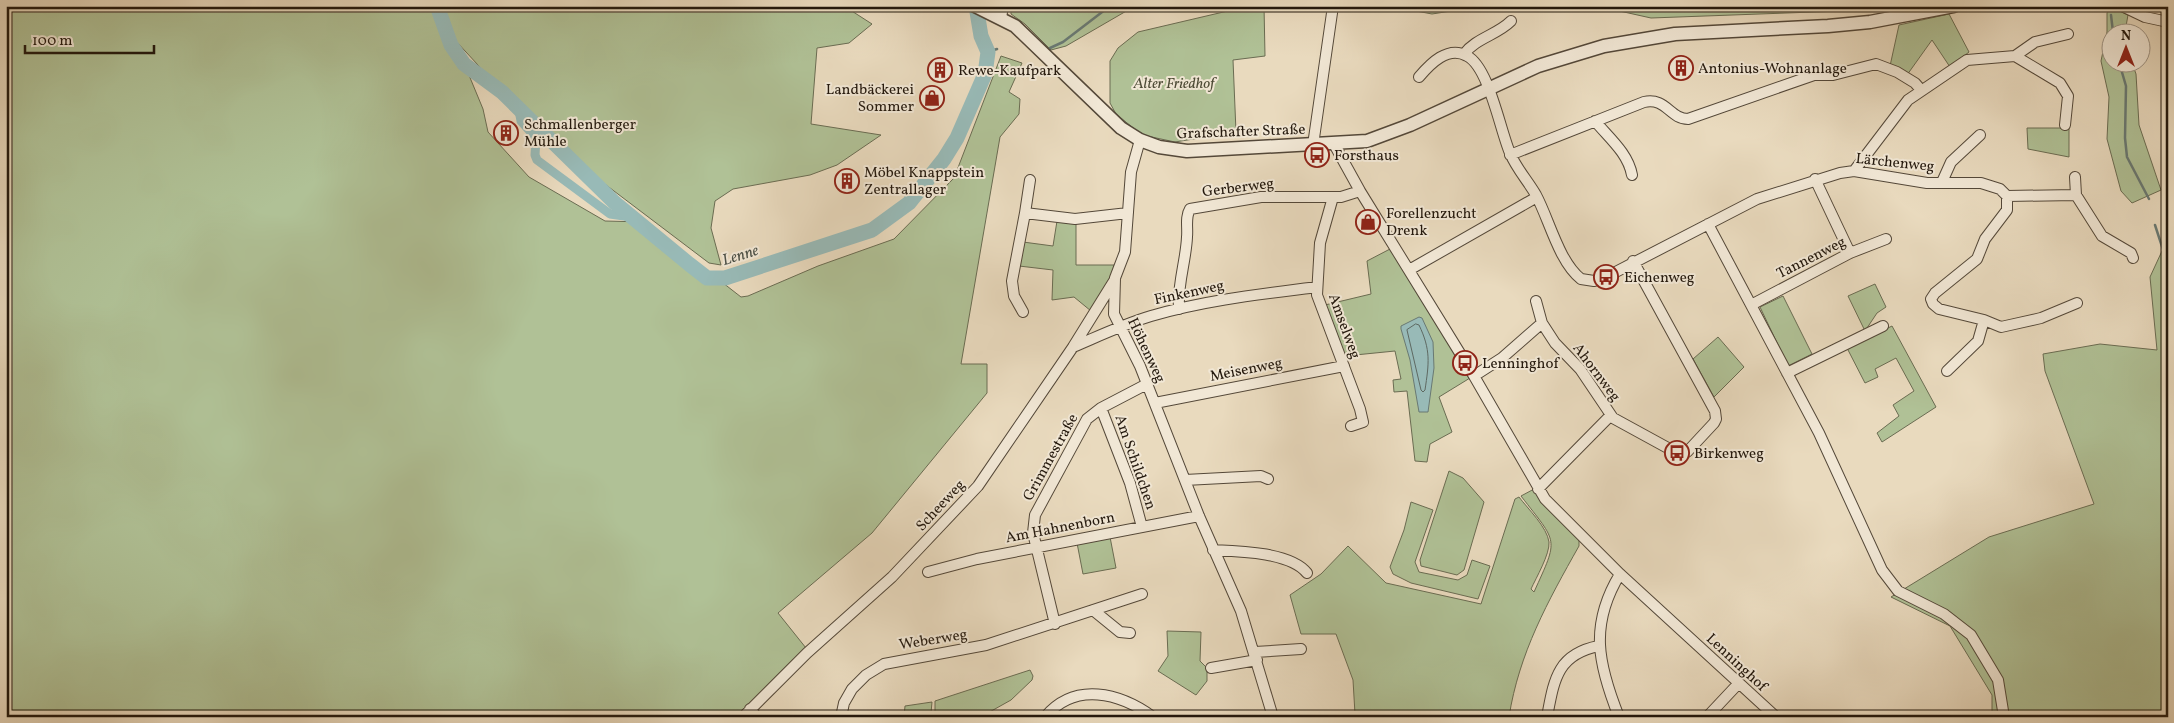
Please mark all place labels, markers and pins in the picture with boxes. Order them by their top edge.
building icon: Antonius-Wohnanlage [1668,55,1694,81]
building icon: Rewe-Kaufpark [927,57,953,83]
place label: Antonius-Wohnanlage [1698,59,1847,80]
place label: Rewe-Kaufpark [958,61,1061,82]
place label: Landbäckerei Sommer [826,80,914,118]
shop icon: Landbäckerei Sommer [919,85,945,111]
place label: Schmallenberger Mühle [524,115,636,153]
building icon: Schmallenberger Mühle [493,120,519,146]
bus stop icon: Forsthaus [1304,142,1330,168]
place label: Forsthaus [1334,146,1399,167]
place label: Möbel Knappstein Zentrallager [864,163,984,201]
building icon: Möbel Knappstein Zentrallager [834,168,860,194]
place label: Forellenzucht Drenk [1386,204,1477,242]
shop icon: Forellenzucht Drenk [1355,209,1381,235]
bus stop icon: Eichenweg [1593,264,1619,290]
place label: Eichenweg [1624,268,1695,289]
bus stop icon: Lenninghof [1452,350,1478,376]
place label: Lenninghof [1482,354,1560,375]
bus stop icon: Birkenweg [1664,440,1690,466]
place label: Birkenweg [1694,444,1764,465]

